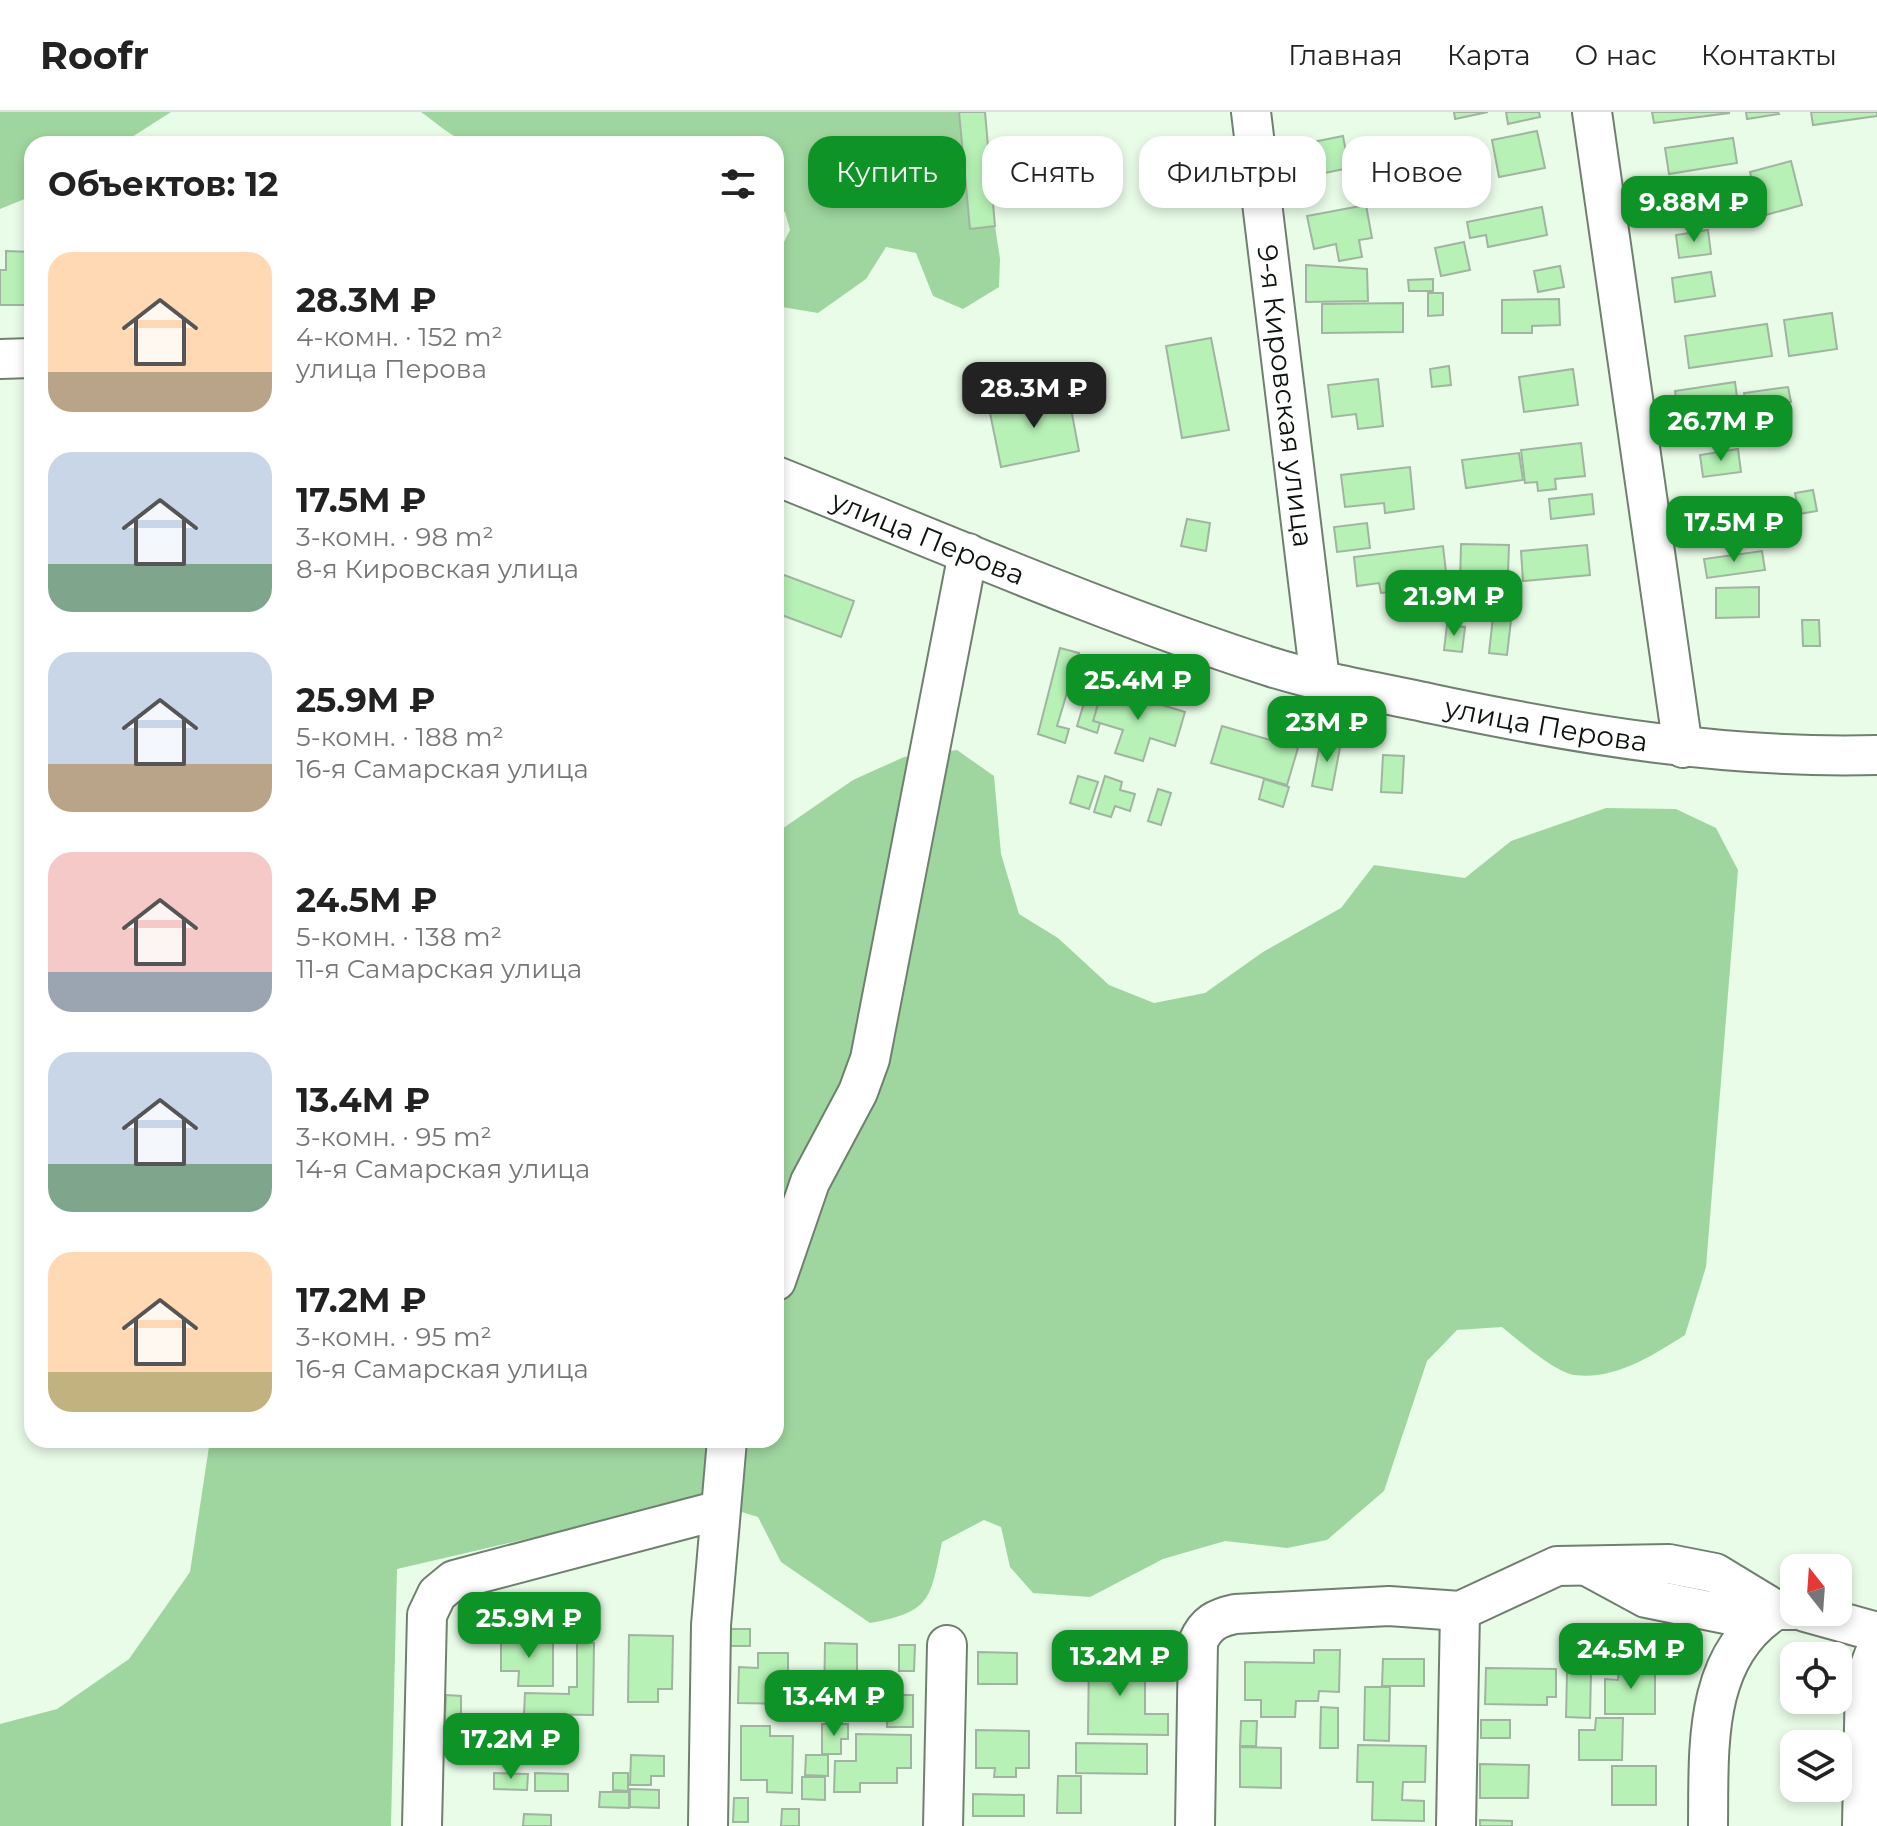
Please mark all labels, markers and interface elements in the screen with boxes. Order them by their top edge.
text: Roofr [40,32,149,79]
text: Главная [1288,38,1403,72]
text: Карта [1447,38,1531,72]
text: О нас [1575,38,1657,72]
text: Контакты [1701,38,1837,72]
chip: Купить [808,136,966,208]
chip: Снять [982,136,1123,208]
chip: Фильтры [1139,136,1326,208]
chip: Новое [1342,136,1491,208]
icon: filters [716,162,760,206]
text: Объектов: 12 [48,163,278,205]
pin: 9.88M ₽ [1620,176,1768,244]
text: 9.88M ₽ [1639,186,1749,218]
street label: 9-я Кировская улица [1250,243,1321,549]
text: 28.3M ₽ [296,279,437,321]
icon: home [112,284,208,380]
text: 4-комн. · 152 m² [296,321,503,353]
text: улица Перова [296,353,487,385]
pin: 28.3M ₽ [960,362,1108,430]
text: 28.3M ₽ [980,372,1088,404]
pin: 26.7M ₽ [1647,395,1795,463]
text: 26.7M ₽ [1667,405,1775,437]
text: 17.5M ₽ [296,479,426,521]
street label: улица Перова [825,483,1030,592]
icon: home [112,484,208,580]
pin: 17.5M ₽ [1660,496,1808,564]
text: 17.5M ₽ [1684,506,1784,538]
text: 3-комн. · 98 m² [296,521,494,553]
text: 8-я Кировская улица [296,553,579,585]
pin: 21.9M ₽ [1380,570,1528,638]
text: 21.9M ₽ [1403,580,1505,612]
pin: 25.4M ₽ [1064,654,1212,722]
text: 25.4M ₽ [1084,664,1192,696]
text: 25.9M ₽ [296,679,435,721]
icon: home [112,684,208,780]
street label: улица Перова [1441,690,1650,759]
pin: 23M ₽ [1271,696,1383,764]
text: 23M ₽ [1285,706,1369,738]
text: 5-комн. · 188 m² [296,721,504,753]
text: 16-я Самарская улица [296,753,589,785]
text: 24.5M ₽ [296,879,437,921]
icon: home [112,884,208,980]
text: 5-комн. · 138 m² [296,921,502,953]
text: 11-я Самарская улица [296,953,582,985]
text: 13.4M ₽ [296,1079,430,1121]
icon: home [112,1084,208,1180]
text: 3-комн. · 95 m² [296,1121,492,1153]
text: 14-я Самарская улица [296,1153,590,1185]
text: 17.2M ₽ [296,1279,427,1321]
icon: home [112,1284,208,1380]
text: 3-комн. · 95 m² [296,1321,492,1353]
text: 16-я Самарская улица [296,1353,589,1385]
north arrow [1780,1554,1852,1626]
map controls [1780,1554,1852,1802]
pin: 25.9M ₽ [455,1592,603,1660]
text: 25.9M ₽ [476,1602,582,1634]
pin: 24.5M ₽ [1557,1623,1705,1691]
pin: 13.2M ₽ [1046,1630,1194,1698]
text: 24.5M ₽ [1577,1633,1685,1665]
text: 13.2M ₽ [1070,1640,1170,1672]
button: locate [1780,1642,1852,1714]
pin: 13.4M ₽ [760,1670,908,1738]
text: 13.4M ₽ [783,1680,885,1712]
pin: 17.2M ₽ [437,1713,585,1781]
text: 17.2M ₽ [461,1723,561,1755]
button: layers [1780,1730,1852,1802]

